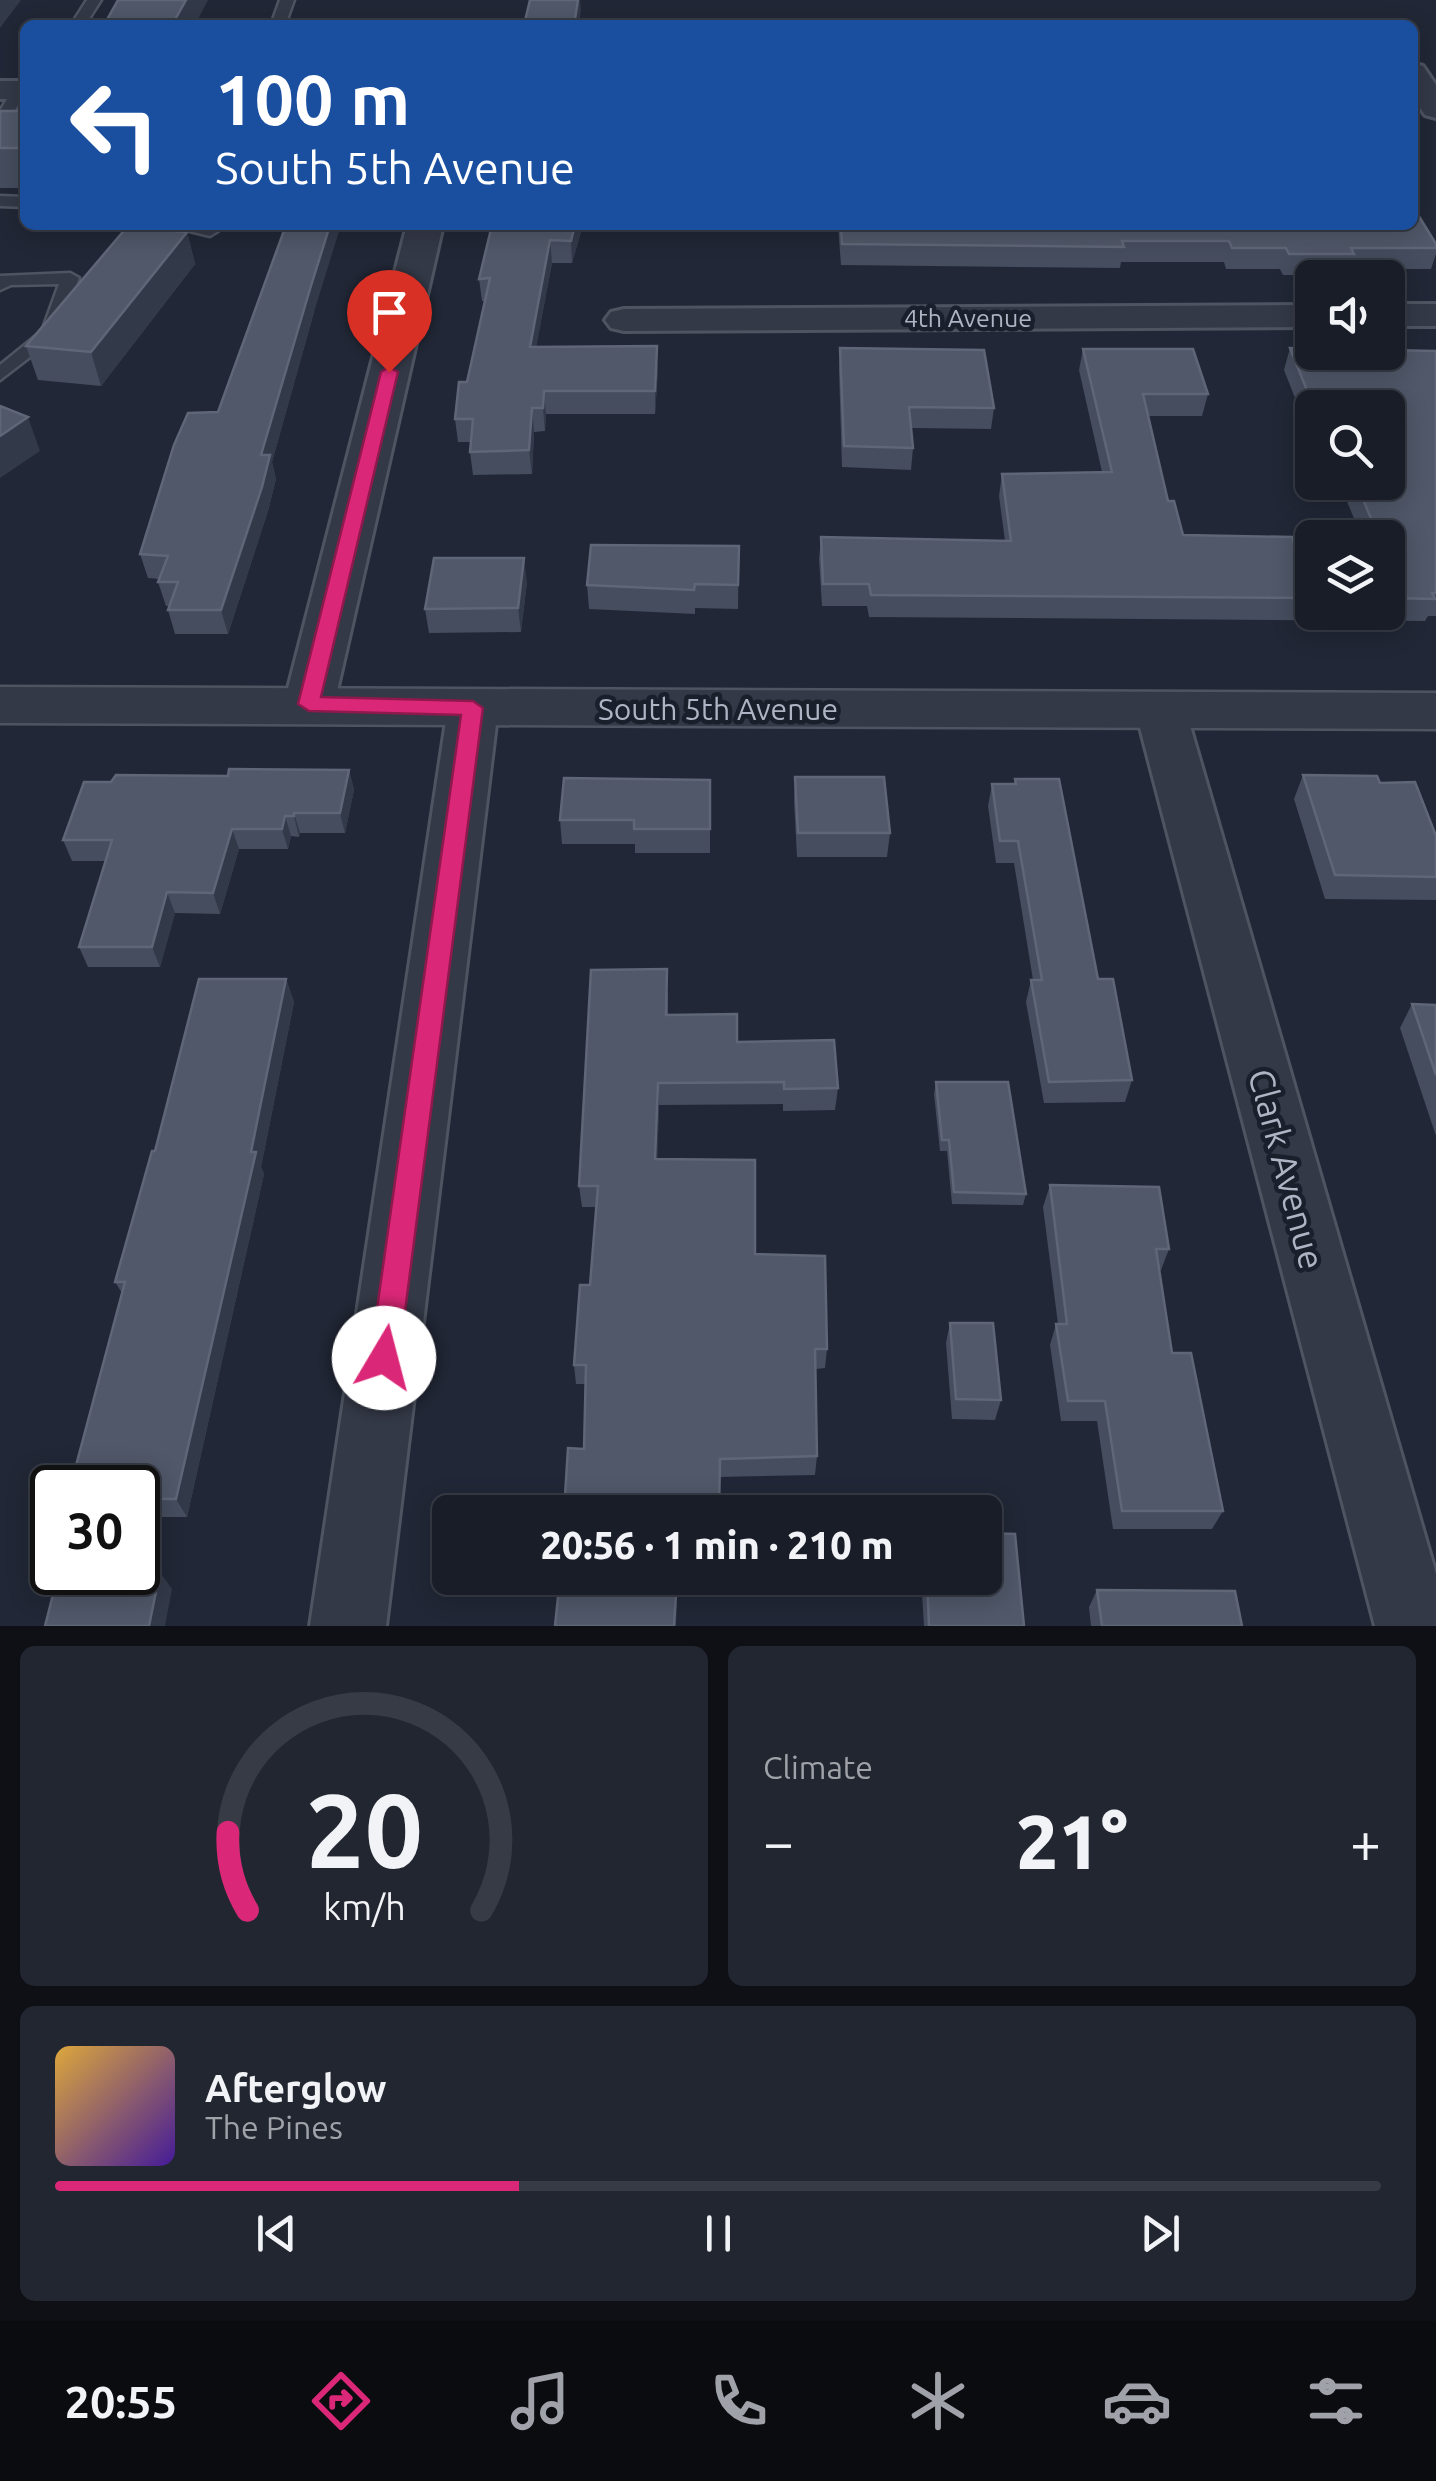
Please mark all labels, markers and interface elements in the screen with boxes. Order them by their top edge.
icon: left [50,60,180,190]
text: 100 m [215,60,410,138]
text: South 5th Avenue [215,142,575,193]
map controls [1295,260,1405,630]
button: sound [1295,260,1405,370]
pin [347,270,432,373]
icon: arrive [362,285,417,340]
street label: 4th Avenue [904,304,1032,332]
button: search [1295,390,1405,500]
button: layers [1295,520,1405,630]
street label: South 5th Avenue [598,692,838,726]
street label: Clark Avenue [1241,1065,1333,1273]
position arrow [332,1306,436,1410]
speed limit sign: 30 [30,1465,160,1595]
text: 20:56 · 1 min · 210 m [540,1524,894,1566]
text: Climate [763,1749,873,1785]
text: 20 [305,1771,423,1888]
text: 21° [1016,1799,1128,1883]
text: − [763,1811,794,1872]
text: + [1350,1811,1381,1872]
text: km/h [323,1887,405,1927]
text: Afterglow [205,2067,387,2109]
text: The Pines [205,2109,343,2145]
icon: previous [249,2206,304,2261]
icon: pause [691,2206,746,2261]
icon: next [1133,2206,1188,2261]
icon: directions [306,2366,376,2436]
icon: music [505,2366,575,2436]
icon: phone [704,2366,774,2436]
icon: climate [903,2366,973,2436]
icon: car [1102,2366,1172,2436]
icon: filters [1301,2366,1371,2436]
text: 20:55 [65,2376,177,2427]

